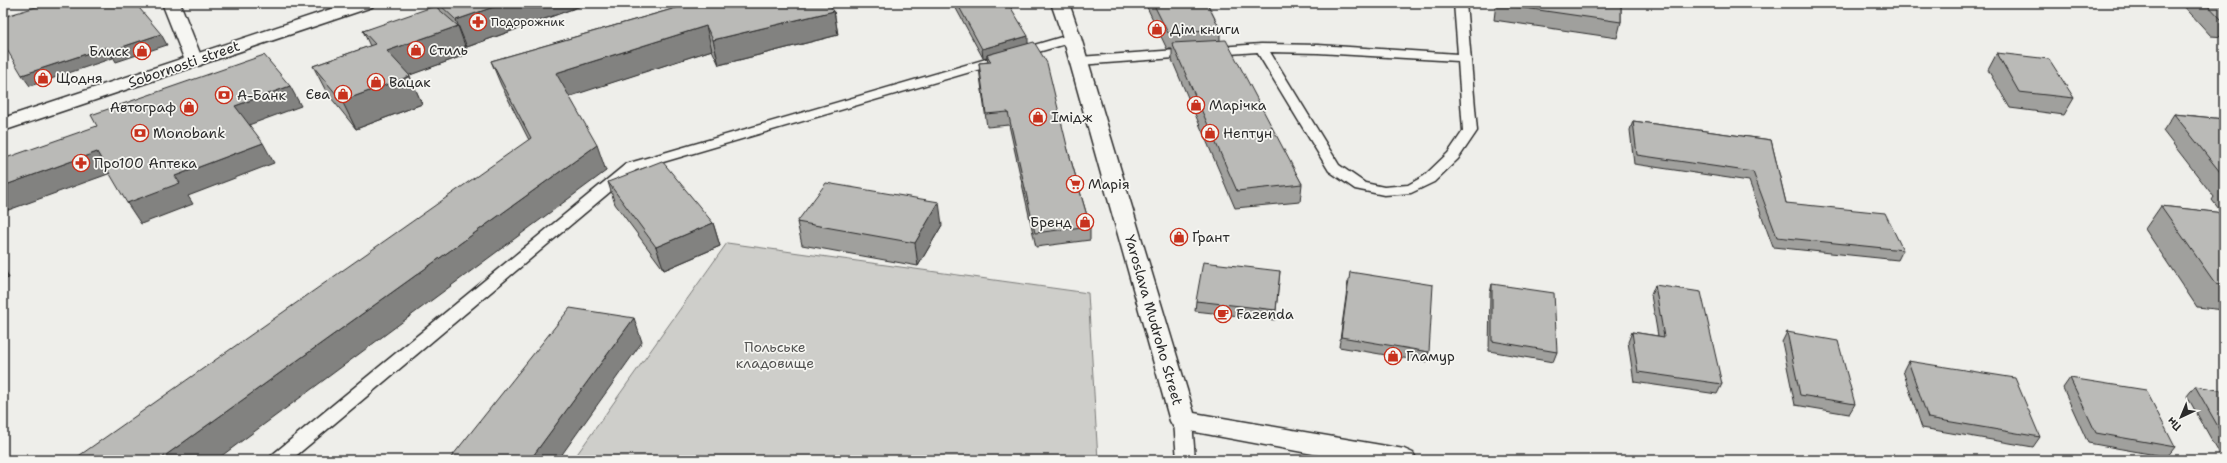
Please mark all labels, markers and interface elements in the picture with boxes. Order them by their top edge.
pharmacy icon: Подорожник [468,12,488,32]
place label: Подорожник [491,14,565,30]
shop icon: Дім книги [1147,19,1167,39]
place label: Дім книги [1170,20,1240,38]
street label: Sobornosti street [126,36,242,92]
shop icon: Стиль [406,40,426,60]
shop icon: Блиск [132,41,152,61]
place label: Стиль [429,41,468,59]
place label: Блиск [89,42,130,60]
shop icon: Щодня [33,68,53,88]
place label: Щодня [56,69,103,87]
shop icon: Вацак [366,72,386,92]
place label: Вацак [389,73,431,91]
shop icon: Єва [333,84,353,104]
bank icon: А-Банк [214,85,234,105]
place label: Єва [305,85,330,103]
place label: А-Банк [237,86,286,104]
shop icon: Марічка [1186,95,1206,115]
place label: Марічка [1209,96,1267,114]
shop icon: Автограф [179,97,199,117]
place label: Автограф [110,98,176,116]
shop icon: Імідж [1028,107,1048,127]
place label: Імідж [1051,108,1093,126]
bank icon: Monobank [130,123,150,143]
shop icon: Нептун [1200,123,1220,143]
place label: Monobank [153,124,225,142]
place label: Нептун [1223,124,1272,142]
pharmacy icon: Про100 Аптека [71,153,91,173]
place label: Про100 Аптека [94,154,197,172]
supermarket icon: Марія [1065,174,1085,194]
place label: Марія [1088,175,1130,193]
shop icon: Бренд [1075,212,1095,232]
place label: Бренд [1030,213,1072,231]
shop icon: Ґрант [1169,227,1189,247]
place label: Ґрант [1192,228,1230,246]
street label: Yaroslava Mudroho Street [1121,233,1187,407]
cafe icon: Fazenda [1213,304,1233,324]
place label: Fazenda [1236,305,1294,323]
park label: Польське кладовище [736,338,814,372]
shop icon: Гламур [1383,346,1403,366]
place label: Гламур [1406,347,1455,365]
north arrow [2161,397,2201,437]
text: Пн [2164,413,2185,434]

